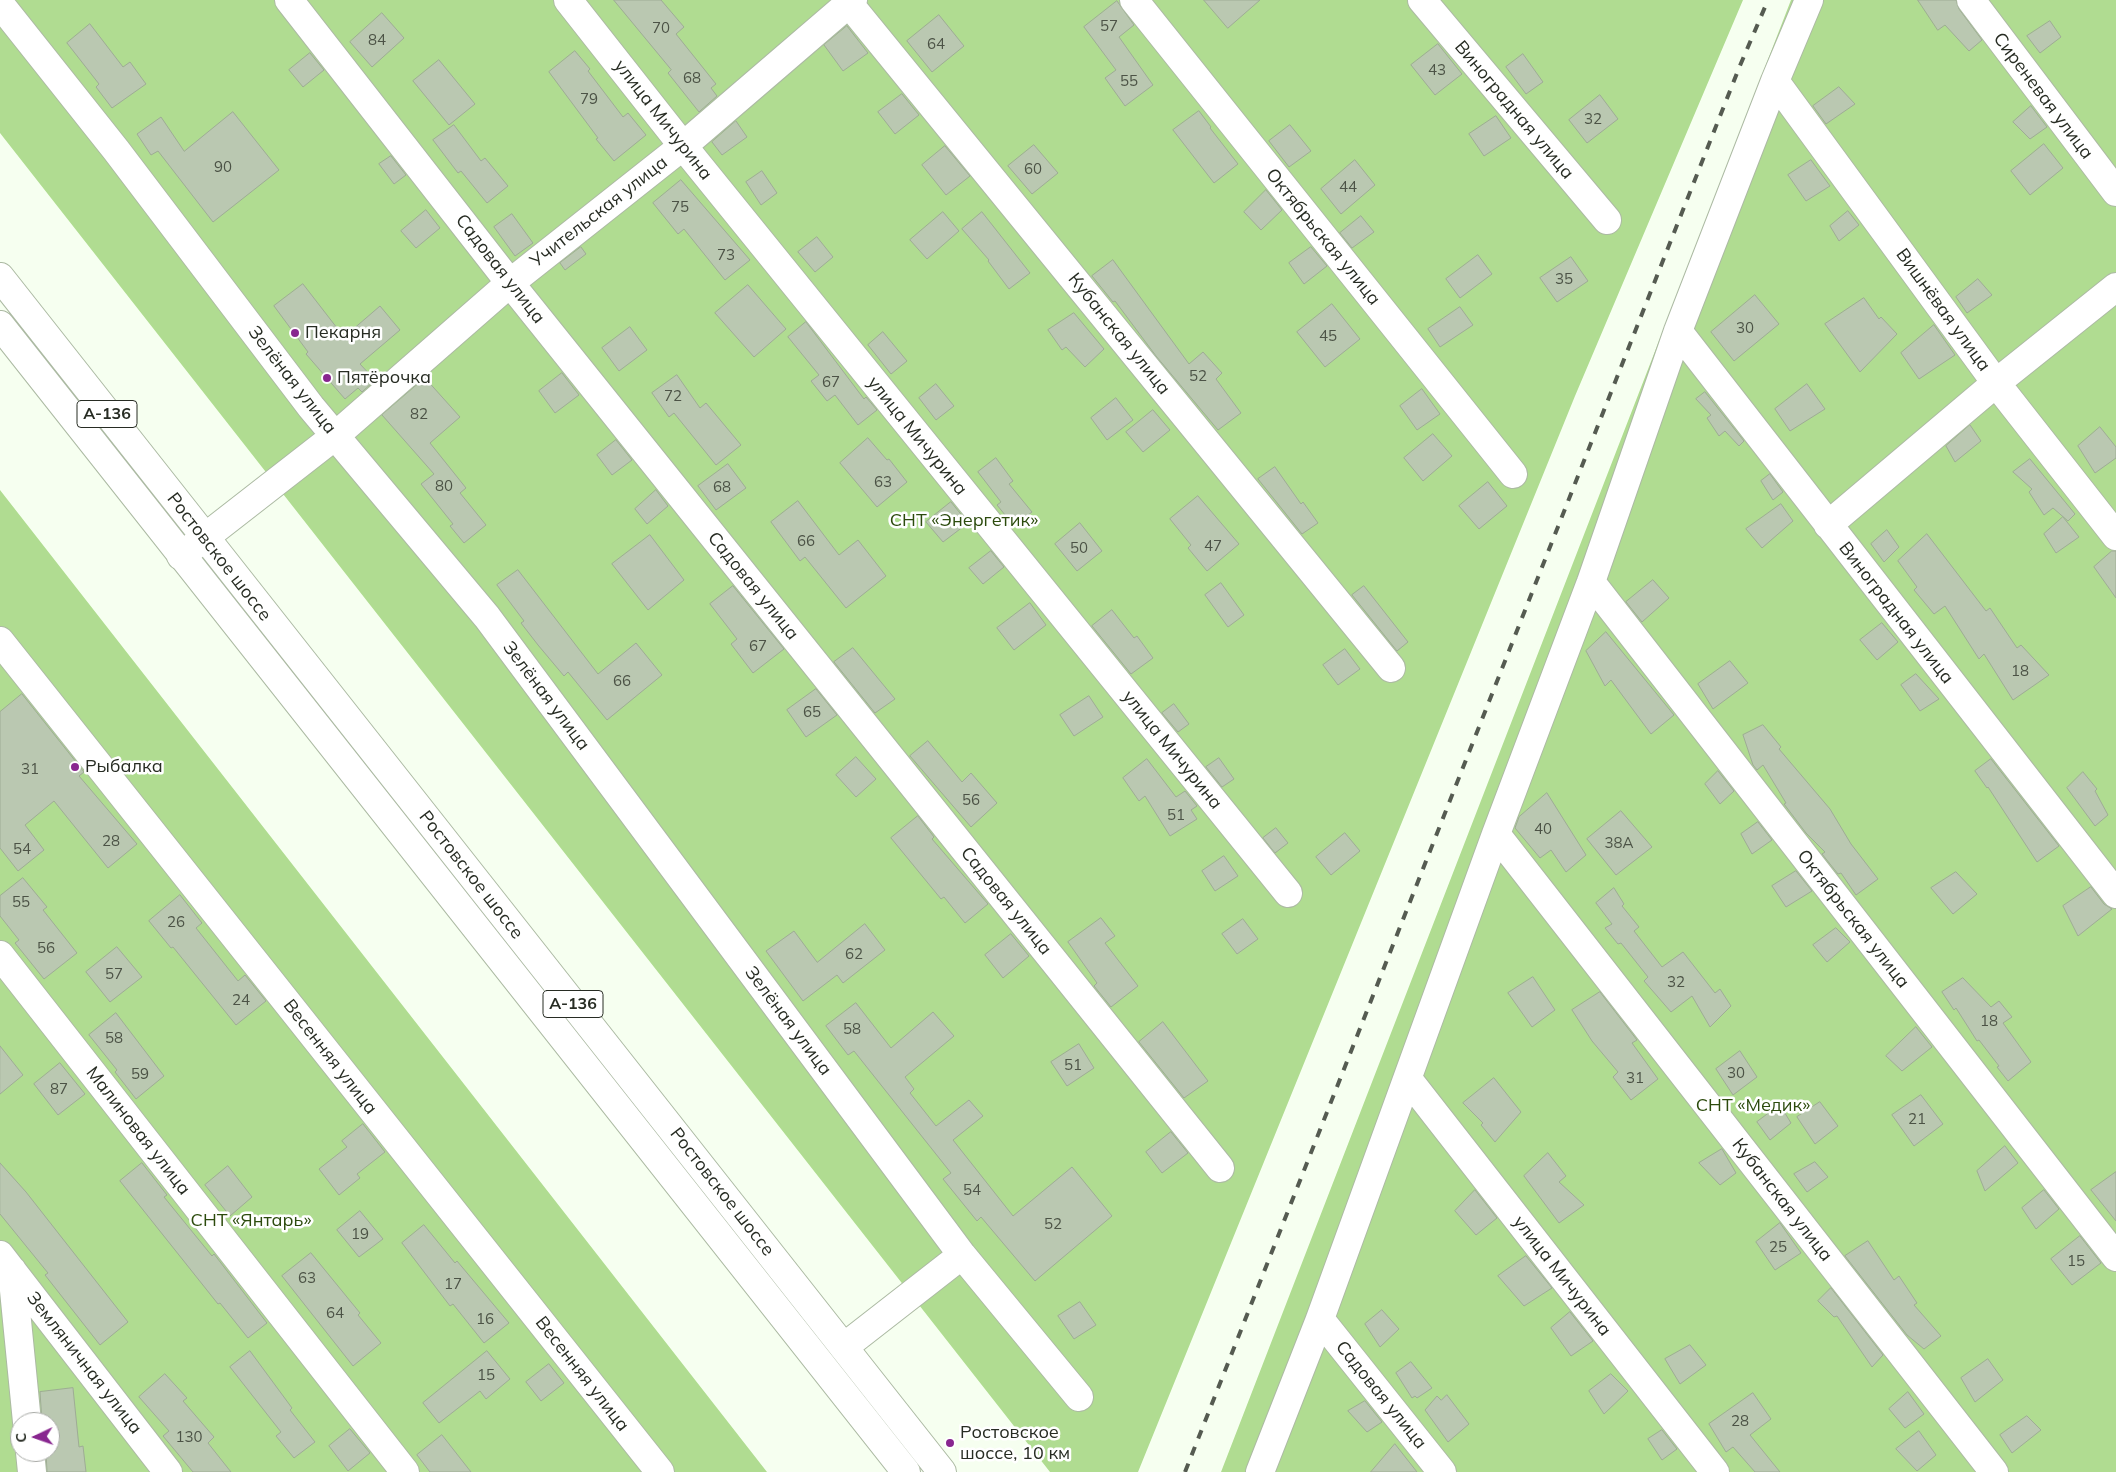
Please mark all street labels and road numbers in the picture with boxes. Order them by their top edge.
street label: Сиреневая улица [1988,28,2098,164]
street label: Виноградная улица [1450,36,1578,184]
street label: улица Мичурина [609,56,717,184]
street label: Учительская улица [526,152,672,272]
street label: Октябрьская улица [1261,164,1385,310]
street label: Садовая улица [451,210,549,328]
street label: Вишнёвая улица [1891,244,1995,376]
street label: Кубанская улица [1063,269,1175,399]
street label: Зелёная улица [243,322,341,438]
street label: улица Мичурина [862,372,972,500]
road number: А-136 [77,400,137,428]
street label: Ростовское шоссе [162,489,276,625]
street label: Садовая улица [703,528,803,644]
street label: Виноградная улица [1834,538,1958,688]
street label: Зелёная улица [498,637,594,755]
street label: улица Мичурина [1117,686,1227,814]
street label: Ростовское шоссе [414,807,528,943]
street label: Садовая улица [956,843,1056,959]
street label: Октябрьская улица [1792,845,1914,993]
street label: Зелёная улица [740,962,836,1080]
road number: А-136 [543,991,603,1018]
street label: Весенняя улица [278,995,382,1119]
street label: Малиновая улица [81,1063,195,1199]
street label: Ростовское шоссе [665,1124,779,1260]
street label: Кубанская улица [1727,1134,1837,1266]
street label: улица Мичурина [1508,1212,1616,1340]
street label: Земляничная улица [22,1288,146,1438]
street label: Весенняя улица [530,1312,634,1436]
street label: Садовая улица [1331,1337,1431,1453]

